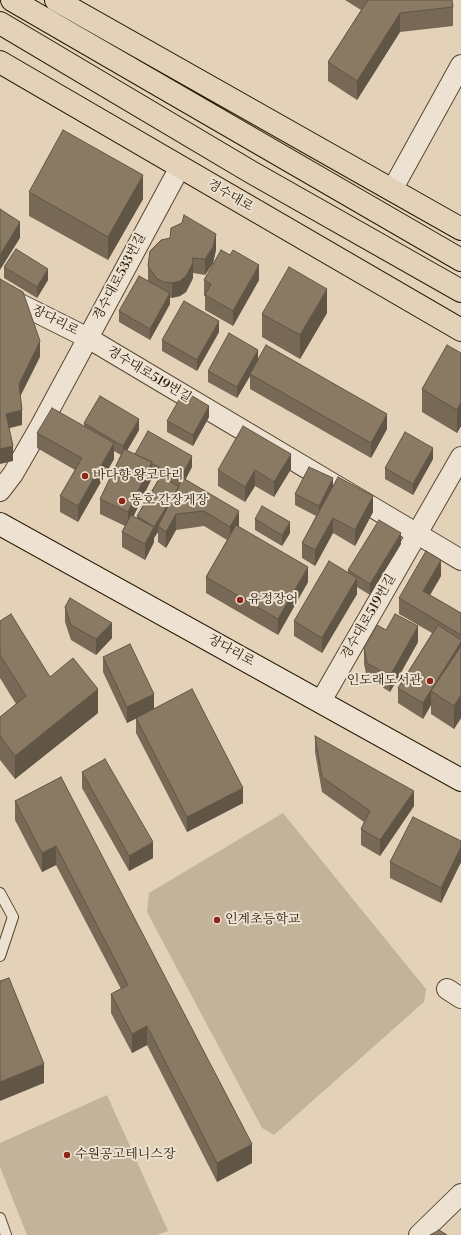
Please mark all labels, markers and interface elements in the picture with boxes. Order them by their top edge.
street label: 경수대로 [204,177,256,215]
street label: 경수대로533번길 [90,231,150,323]
street label: 장다리로 [29,303,81,339]
street label: 경수대로519번길 [104,344,194,406]
place label: 바다향 왕코다리 [93,468,184,484]
marker: 바다향 왕코다리 [80,471,90,481]
place label: 동호 간장게장 [130,493,208,509]
marker: 동호 간장게장 [117,496,127,506]
street label: 경수대로519번길 [338,572,400,662]
place label: 유정장어 [248,592,298,608]
marker: 유정장어 [235,595,245,605]
street label: 장다리로 [205,632,257,670]
place label: 인도래도서관 [347,673,422,689]
marker: 인도래도서관 [425,676,435,686]
place label: 인계초등학교 [225,912,300,928]
marker: 인계초등학교 [212,915,222,925]
place label: 수원공고테니스장 [75,1147,175,1163]
marker: 수원공고테니스장 [62,1150,72,1160]

